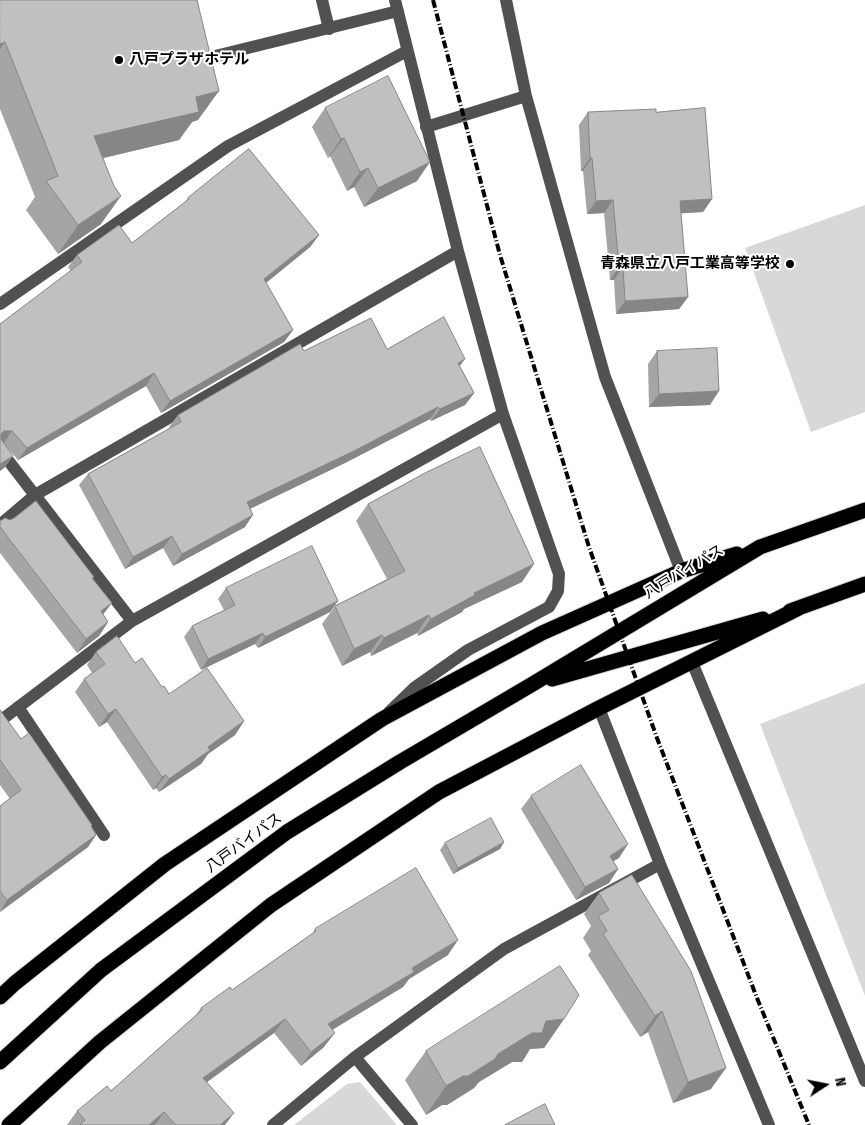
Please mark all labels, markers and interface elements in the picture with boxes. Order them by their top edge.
place label: 八戸プラザホテル [129,51,249,69]
marker: 八戸プラザホテル [113,54,125,66]
place label: 青森県立八戸工業高等学校 [600,255,780,273]
marker: 青森県立八戸工業高等学校 [784,258,796,270]
street label: 八戸バイパス [641,541,727,603]
street label: 八戸バイパス [202,809,286,877]
north arrow [800,1060,850,1110]
text: N [831,1076,849,1088]

